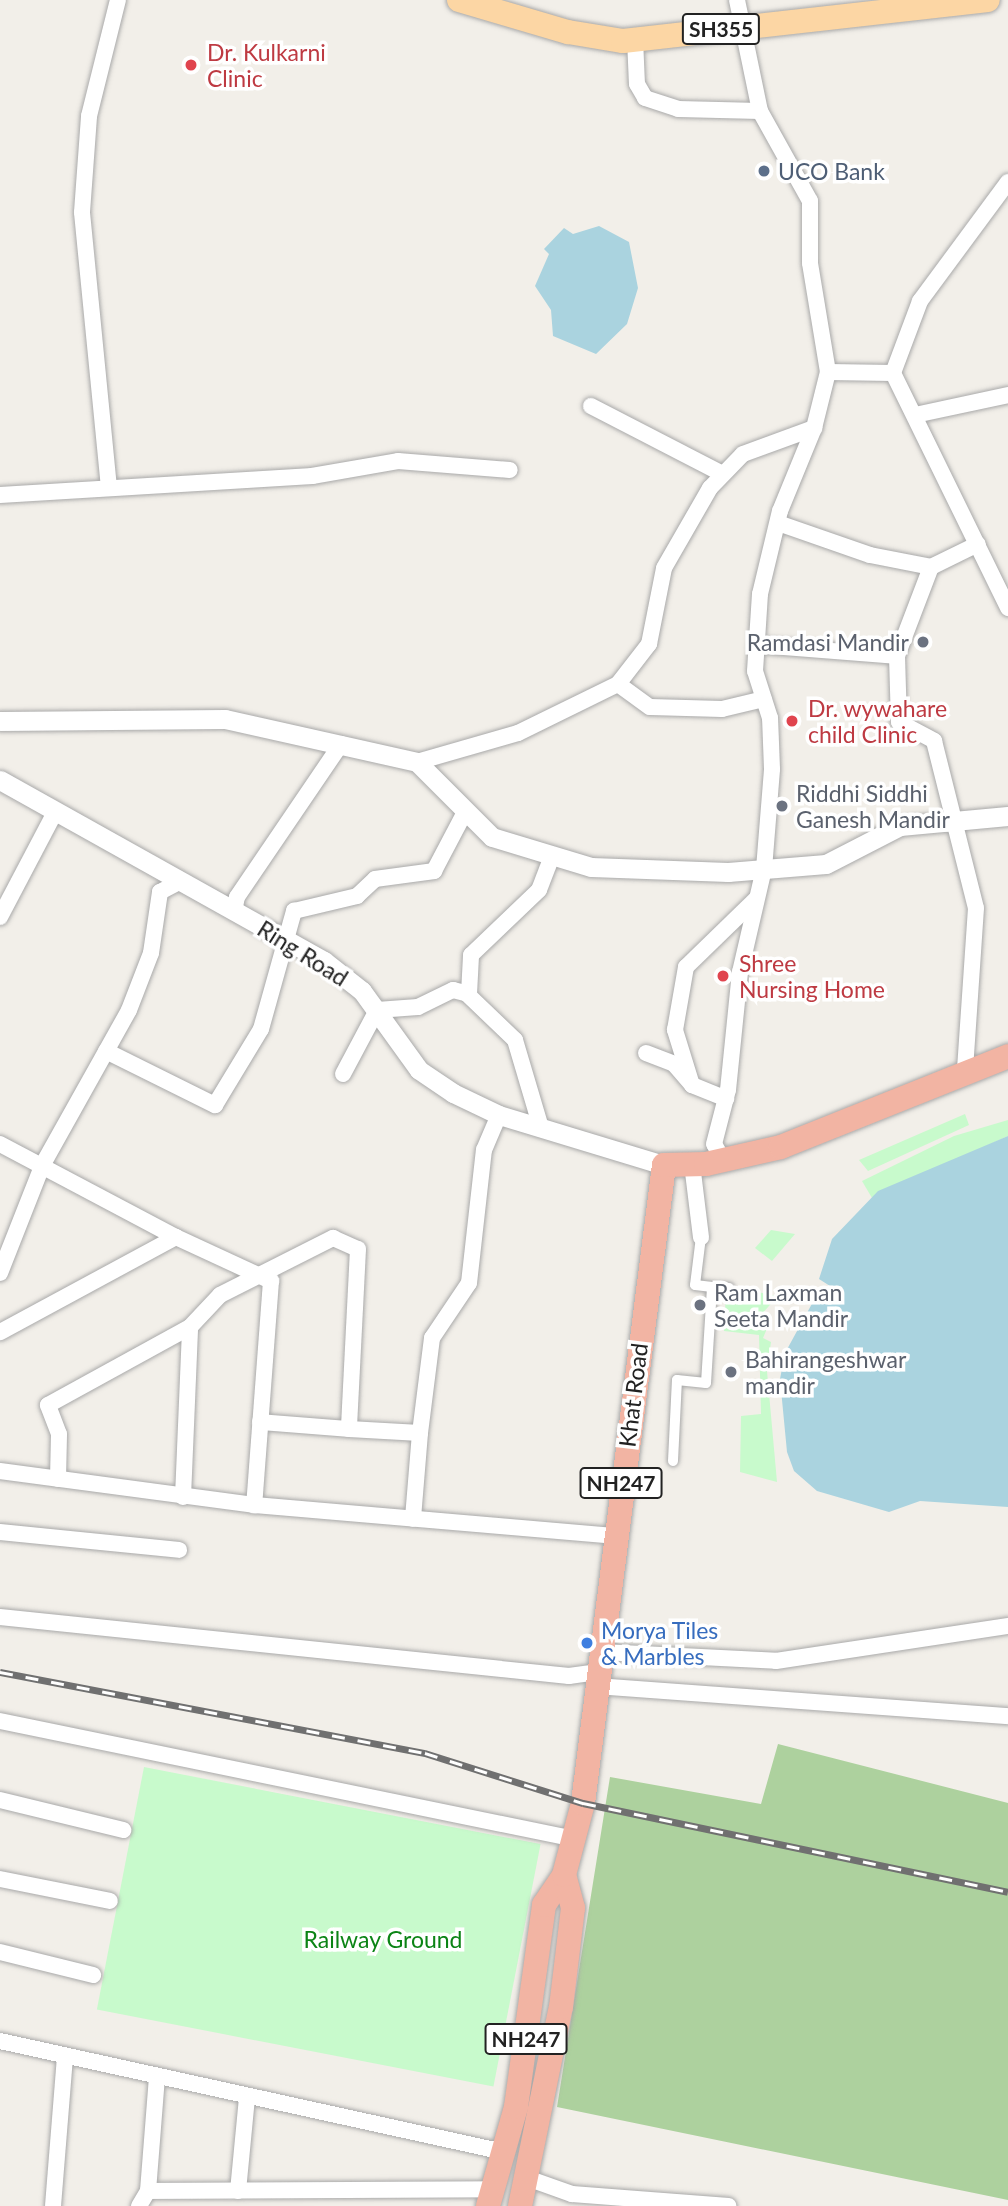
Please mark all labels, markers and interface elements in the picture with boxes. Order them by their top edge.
road number: SH355 [681,12,761,46]
place label: Dr. Kulkarni Clinic [207,38,326,92]
marker: Dr. Kulkarni Clinic [181,55,201,75]
place label: UCO Bank [778,157,885,185]
marker: UCO Bank [756,163,772,179]
place label: Ramdasi Mandir [747,628,909,656]
marker: Ramdasi Mandir [915,634,931,650]
place label: Dr. wywahare child Clinic [808,694,948,748]
marker: Dr. wywahare child Clinic [782,711,802,731]
place label: Riddhi Siddhi Ganesh Mandir [796,779,950,833]
marker: Riddhi Siddhi Ganesh Mandir [774,798,790,814]
street label: Ring Road [253,914,353,992]
place label: Shree Nursing Home [739,949,885,1003]
marker: Shree Nursing Home [713,966,733,986]
place label: Ram Laxman Seeta Mandir [714,1278,848,1332]
marker: Ram Laxman Seeta Mandir [692,1297,708,1313]
street label: Khat Road [613,1341,653,1449]
place label: Bahirangeshwar mandir [745,1345,906,1399]
marker: Bahirangeshwar mandir [723,1364,739,1380]
road number: NH247 [579,1466,663,1500]
place label: Morya Tiles & Marbles [601,1616,719,1670]
marker: Morya Tiles & Marbles [579,1635,595,1651]
park label: Railway Ground [303,1925,463,1953]
road number: NH247 [484,2022,568,2056]

